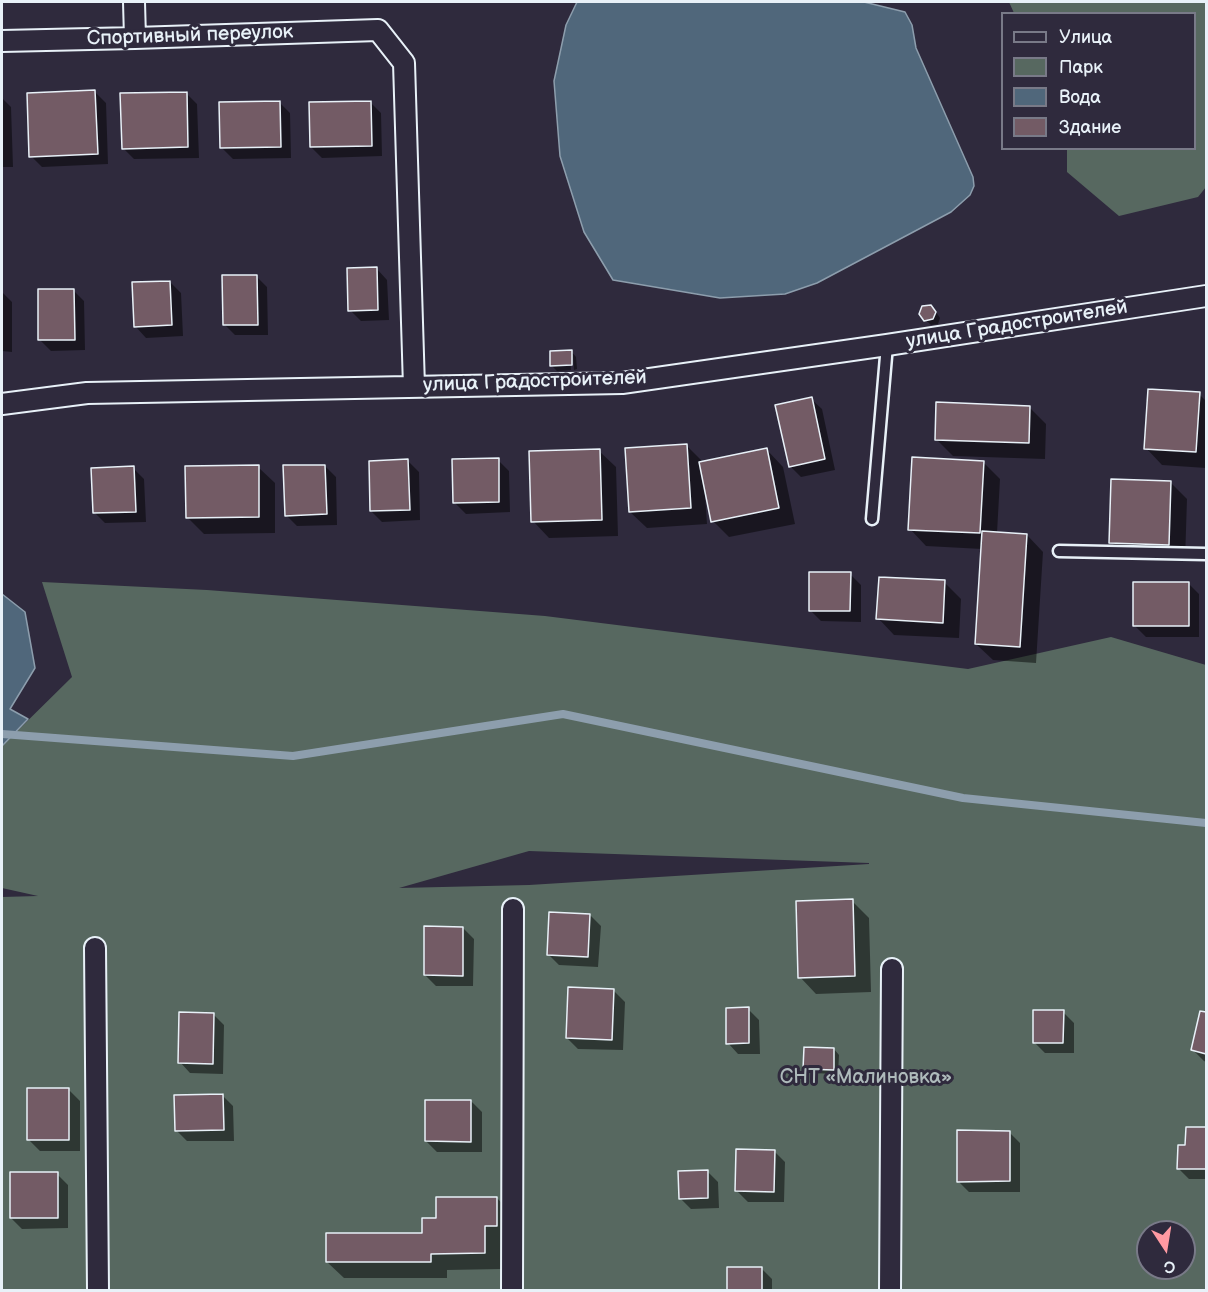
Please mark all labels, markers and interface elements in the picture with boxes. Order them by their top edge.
legend [1001,12,1196,150]
street label: Спортивный переулок [86,20,294,52]
text: Улица [1059,27,1112,48]
text: Парк [1059,57,1103,78]
text: Вода [1059,87,1101,108]
text: Здание [1059,117,1121,138]
street label: улица Градостроителей [905,296,1129,354]
street label: улица Градостроителей [423,366,647,398]
park label: СНТ «Малиновка» [780,1066,952,1090]
north arrow [1136,1220,1196,1280]
text: С [1162,1256,1177,1277]

